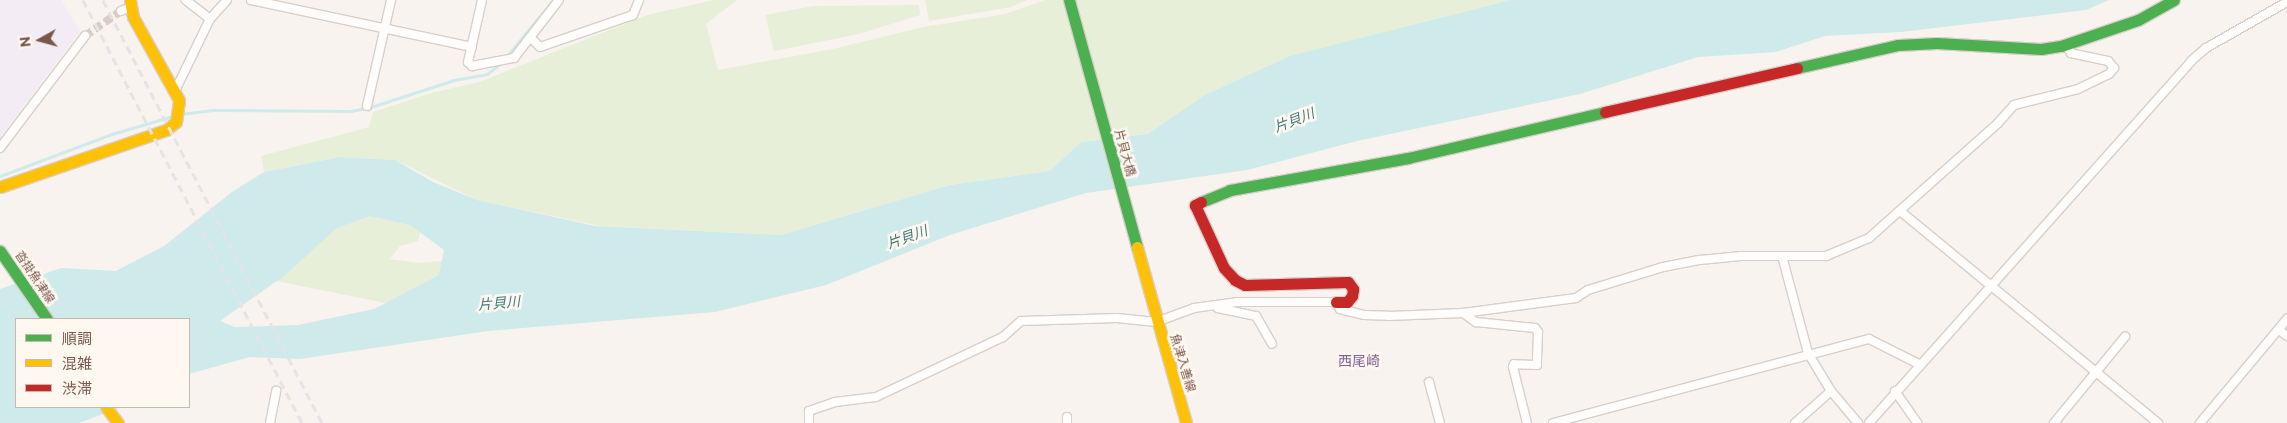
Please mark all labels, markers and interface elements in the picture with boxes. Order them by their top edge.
north arrow [15,15,65,65]
text: N [16,36,34,48]
water label: 片貝川 [1271,105,1317,135]
street label: 片貝大橋 [1112,128,1138,178]
water label: 片貝川 [884,222,930,252]
street label: 沓掛魚津線 [12,248,58,306]
water label: 片貝川 [477,293,521,313]
legend [15,318,190,408]
text: 順調 [62,329,92,347]
street label: 魚津入善線 [1167,332,1199,394]
district label: 西尾崎 [1338,353,1380,369]
text: 混雑 [62,354,92,372]
text: 渋滞 [62,379,92,397]

